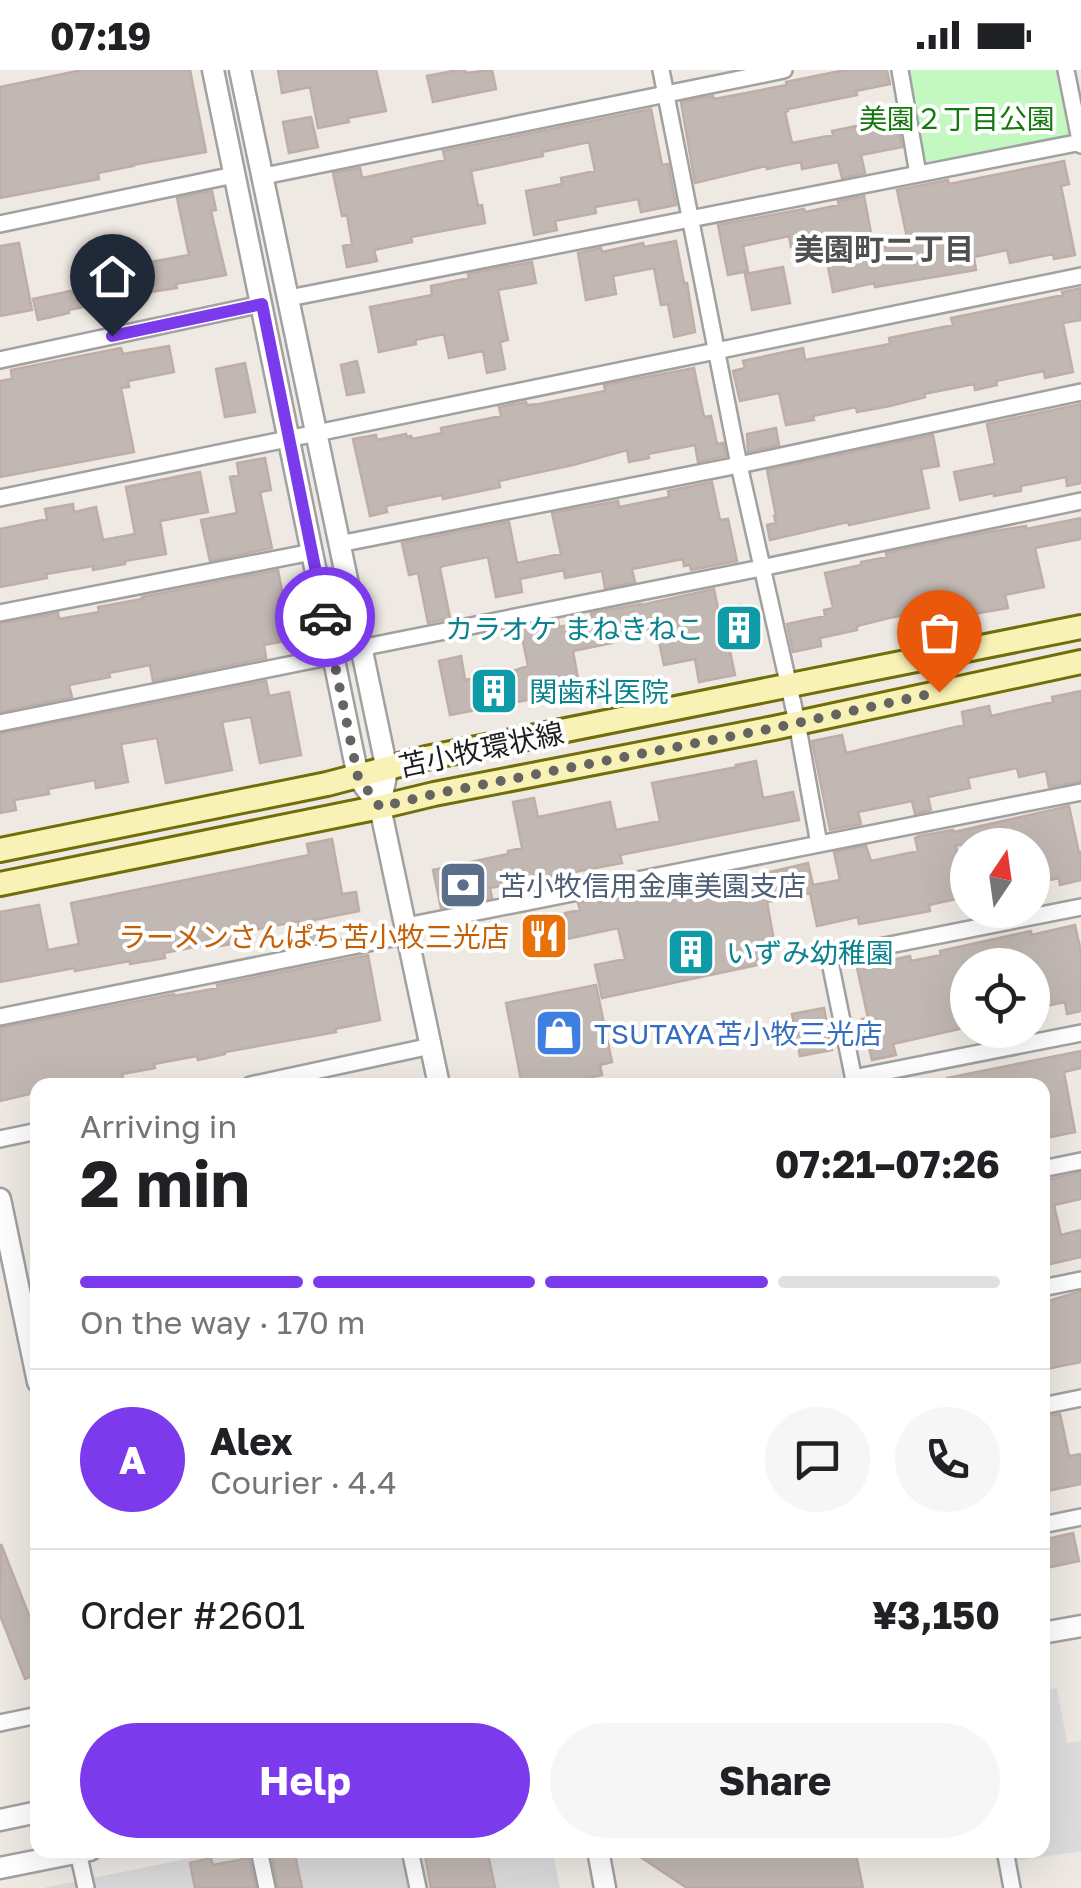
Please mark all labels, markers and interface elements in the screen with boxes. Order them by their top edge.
text: 07:19 [50,13,151,58]
park label: 美園２丁目公園 [859,102,1055,135]
district label: 美園町二丁目 [794,231,974,267]
pin [70,234,155,337]
icon: home [85,249,140,304]
courier [275,567,375,667]
icon: car [298,590,353,645]
pin [897,590,982,693]
building icon: カラオケ まねきねこ [713,602,765,654]
icon: bag [912,605,967,660]
place label: カラオケ まねきねこ [445,612,704,645]
building icon: 関歯科医院 [468,665,520,717]
place label: 関歯科医院 [529,675,669,708]
street label: 苫小牧環状線 [395,715,567,783]
north arrow [950,828,1050,928]
map controls [950,828,1050,1048]
bank icon: 苫小牧信用金庫美園支店 [437,859,489,911]
place label: 苫小牧信用金庫美園支店 [498,869,806,902]
restaurant icon: ラーメンさんぱち苫小牧三光店 [518,910,570,962]
place label: ラーメンさんぱち苫小牧三光店 [118,920,509,953]
building icon: いずみ幼稚園 [665,926,717,978]
place label: いずみ幼稚園 [726,936,894,969]
button: locate [950,948,1050,1048]
shop icon: TSUTAYA苫小牧三光店 [533,1007,585,1059]
place label: TSUTAYA苫小牧三光店 [594,1017,882,1050]
text: Arriving in [80,1107,237,1145]
text: 07:21–07:26 [775,1141,1000,1186]
text: 2 min [80,1143,250,1221]
text: On the way · 170 m [80,1303,365,1341]
button: chat [765,1407,870,1512]
button: phone [895,1407,1000,1512]
text: Alex [210,1418,293,1463]
text: A [119,1437,146,1482]
text: Courier · 4.4 [210,1463,397,1501]
text: Order #2601 [80,1592,305,1637]
text: ¥3,150 [872,1592,1000,1637]
button: Help [80,1723,530,1838]
button: Share [550,1723,1000,1838]

